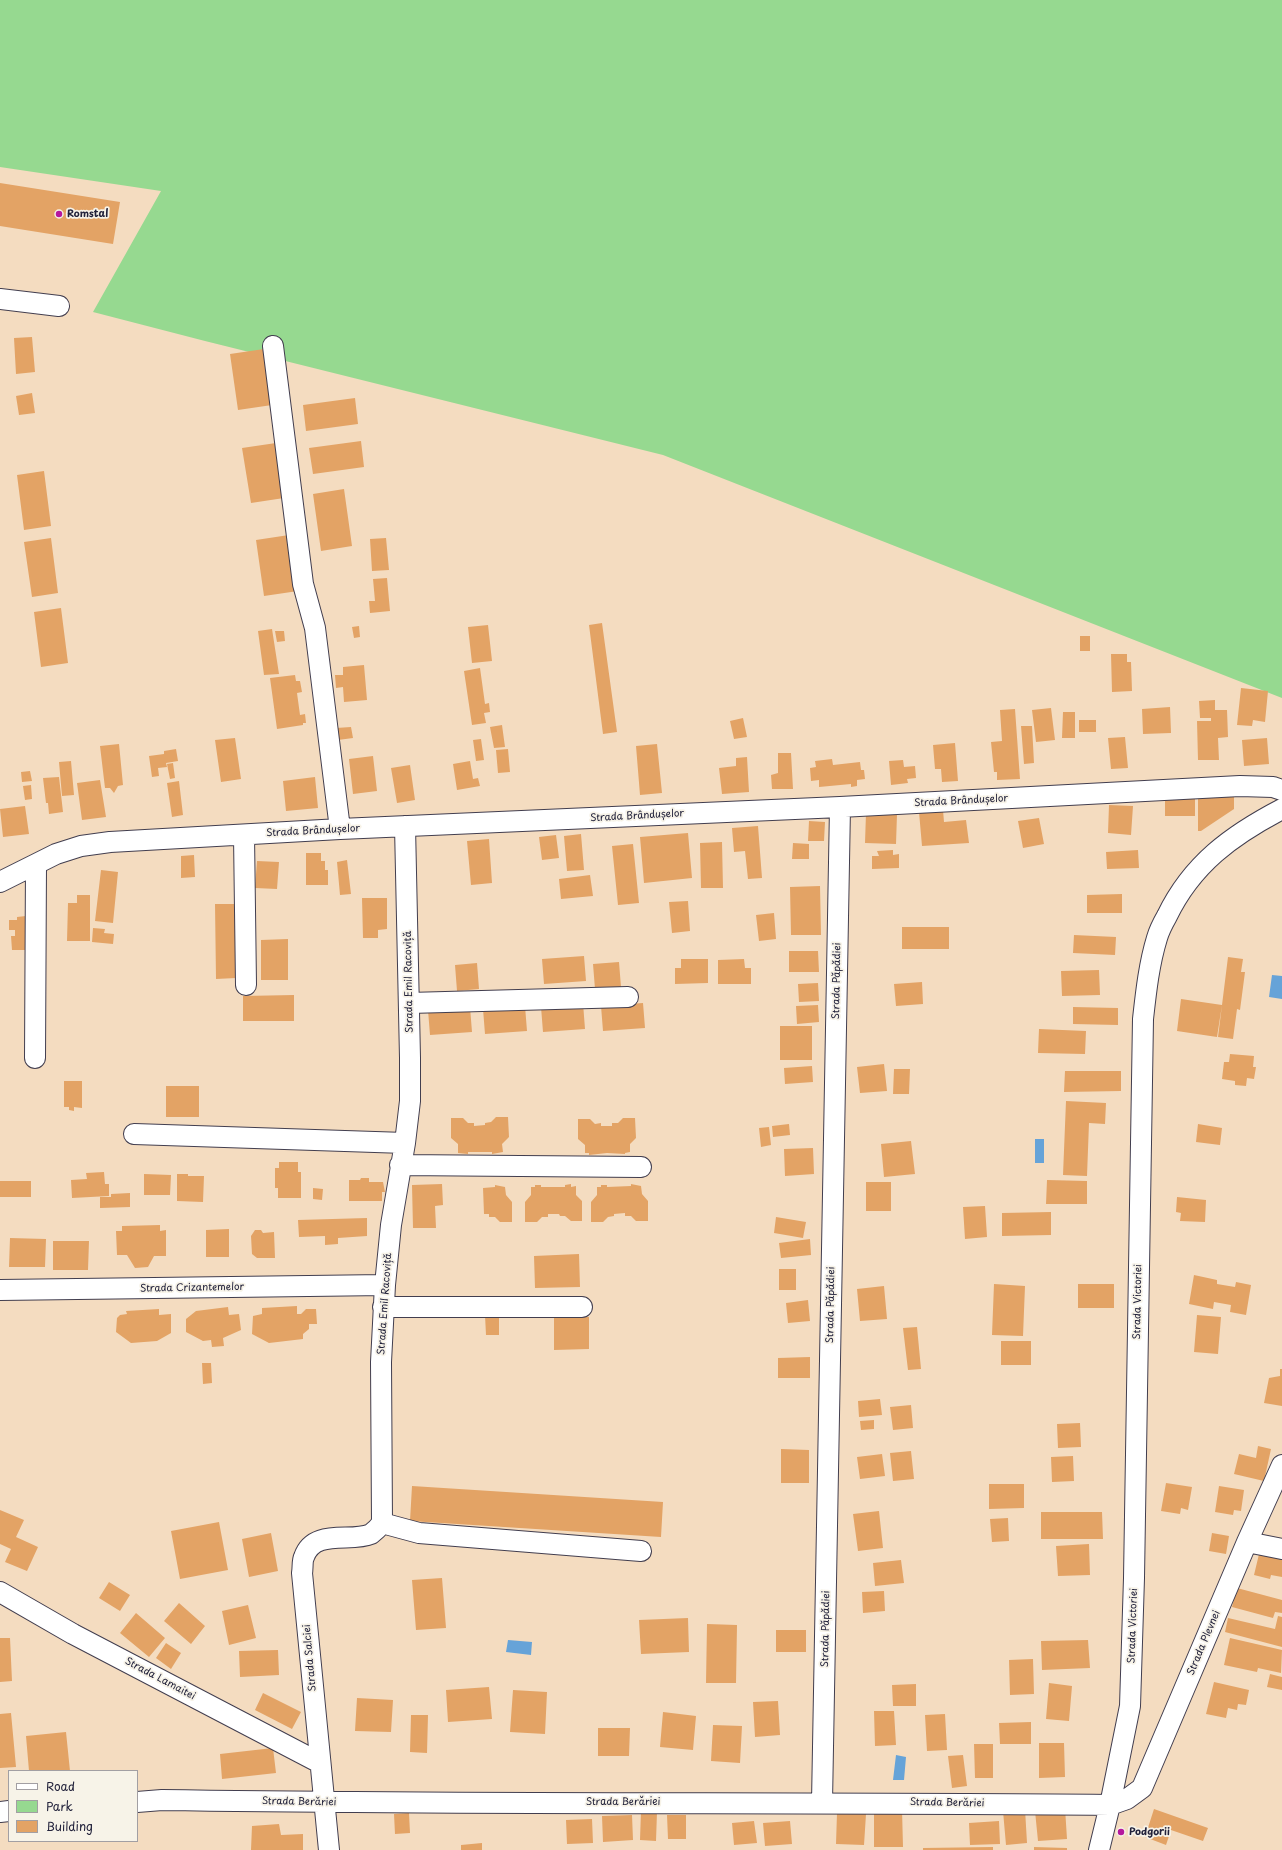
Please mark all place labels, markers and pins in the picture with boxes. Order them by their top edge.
place label: Romstal [67,208,108,220]
marker: Romstal [54,209,64,219]
place label: Podgorii [1129,1826,1170,1838]
marker: Podgorii [1116,1827,1126,1837]

